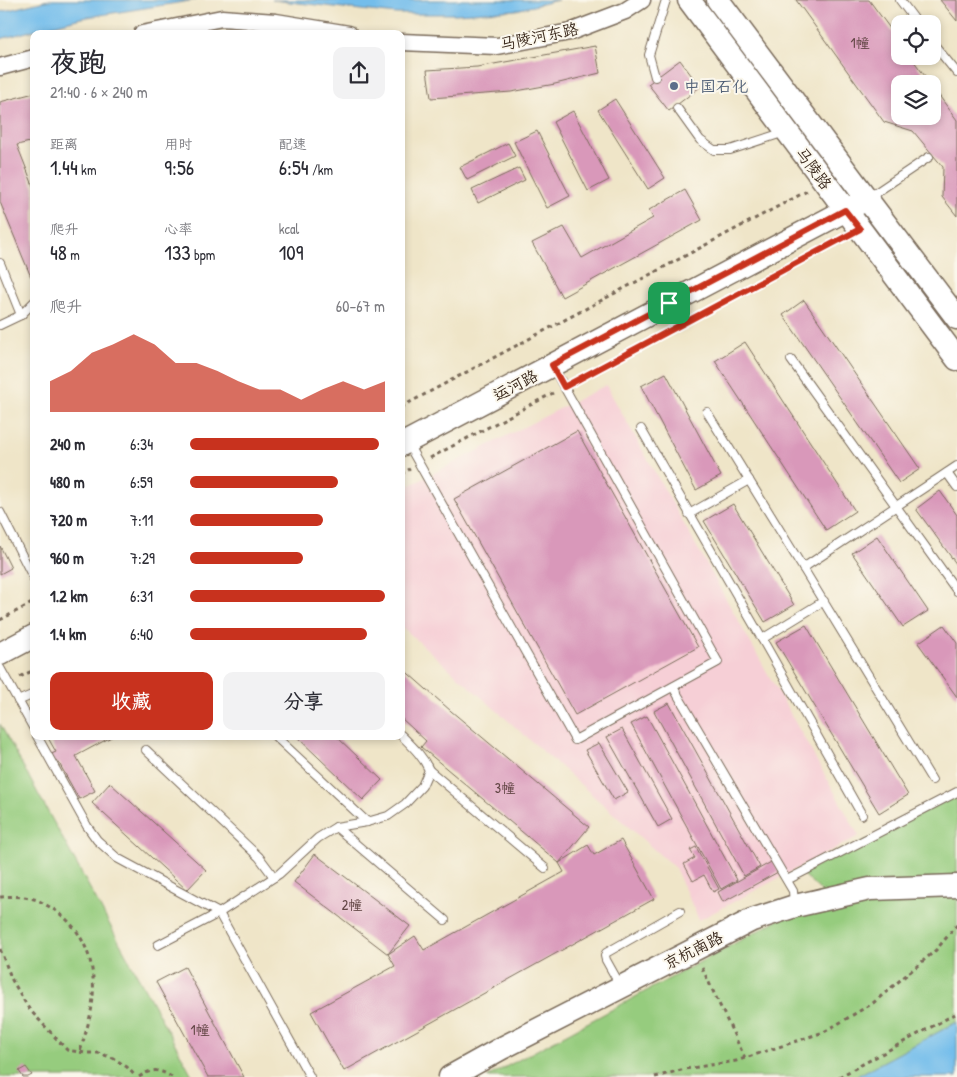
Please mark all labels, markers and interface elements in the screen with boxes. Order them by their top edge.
map controls [891,15,941,125]
button: locate [891,15,941,65]
street label: 马陵河东路 [498,17,580,55]
house number: 1幢 [850,33,870,52]
text: 夜跑 [50,43,106,81]
button: share [333,47,385,99]
place label: 中国石化 [684,75,748,97]
button: layers [891,75,941,125]
marker: 中国石化 [668,80,680,92]
text: 21:40 · 6 × 240 m [50,81,148,103]
text: 距离 [50,134,78,153]
text: 用时 [164,134,192,153]
text: 配速 [279,134,307,153]
street label: 马陵路 [791,142,837,194]
text: 1.44 [50,153,78,182]
text: 9:56 [164,153,194,182]
text: 6:54 [279,153,309,182]
text: km [78,160,96,179]
text: /km [309,160,333,179]
text: 爬升 [50,219,78,238]
text: 心率 [164,219,192,238]
text: kcal [279,219,299,238]
text: 48 [50,238,67,267]
text: 133 [164,238,191,267]
text: 109 [279,238,303,267]
text: m [67,245,80,264]
text: bpm [191,245,215,264]
pin [648,282,690,324]
icon: arrive [655,289,683,317]
text: 爬升 [50,295,82,317]
text: 60–67 m [336,295,385,317]
street label: 运河路 [489,364,541,406]
text: 240 m [50,433,85,455]
text: 6:34 [130,433,153,455]
text: 480 m [50,471,85,493]
text: 6:59 [130,471,153,493]
text: 720 m [50,509,87,531]
text: 7:11 [130,509,153,531]
text: 960 m [50,547,84,569]
text: 7:29 [130,547,155,569]
text: 1.2 km [50,585,88,607]
text: 6:31 [130,585,153,607]
text: 1.4 km [50,623,86,645]
text: 6:40 [130,623,153,645]
button: 收藏 [50,672,213,730]
button: 分享 [223,672,385,730]
house number: 3幢 [495,778,515,797]
house number: 2幢 [342,895,362,914]
street label: 京杭南路 [659,926,727,974]
house number: 1幢 [190,1020,210,1039]

